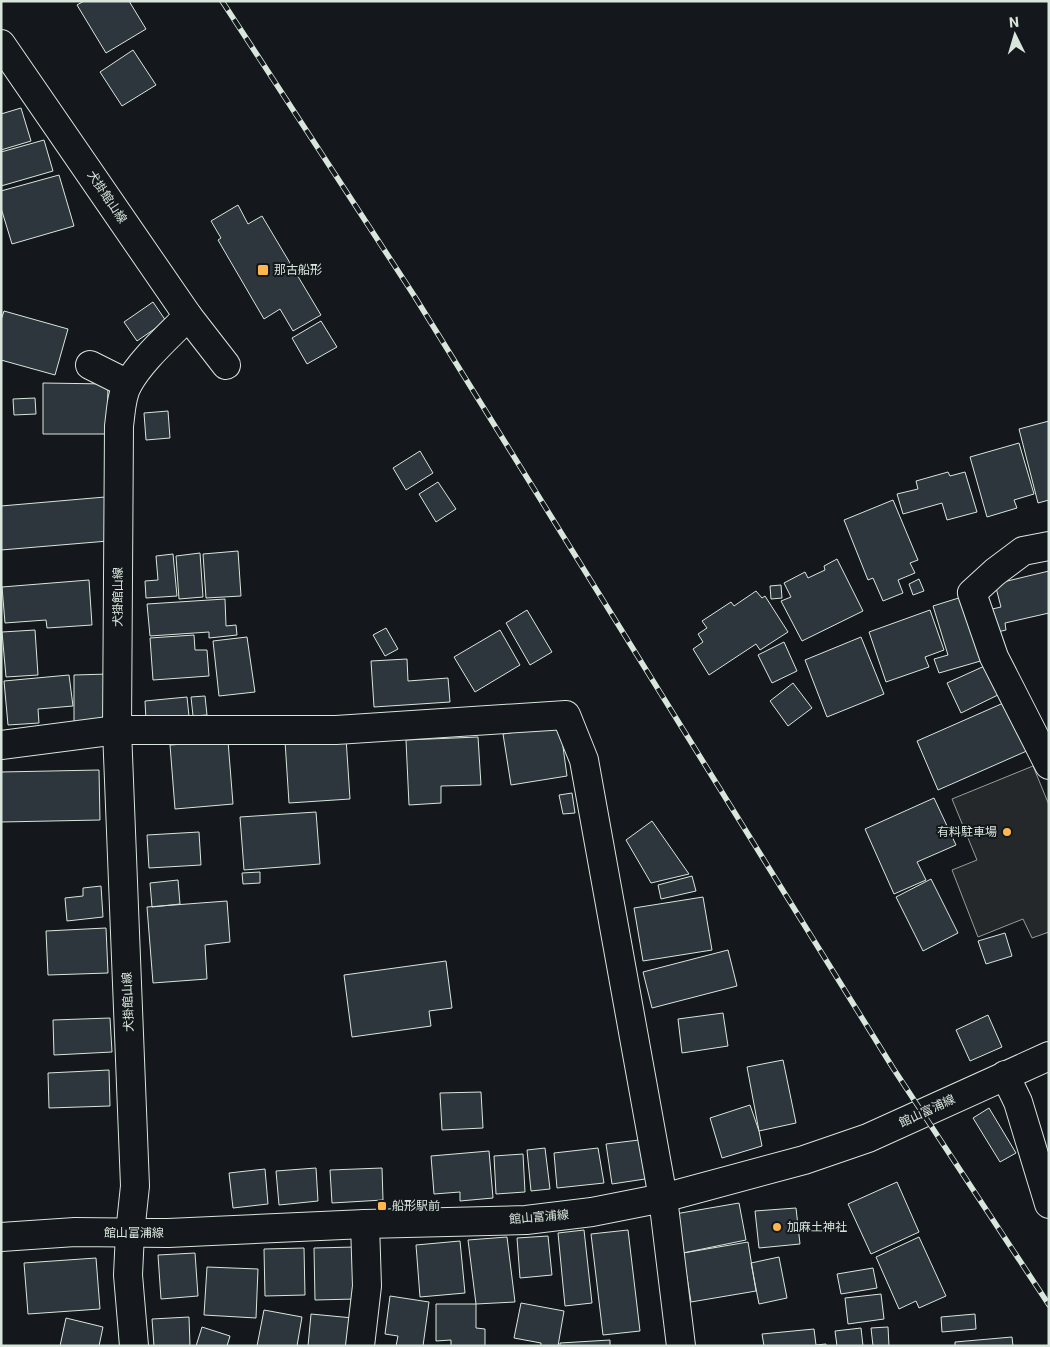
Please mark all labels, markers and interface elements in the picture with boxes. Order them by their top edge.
north arrow [990,10,1040,60]
text: N [1008,14,1019,30]
street label: 犬掛館山線 [84,168,130,226]
marker: 那古船形 [256,263,270,277]
place label: 那古船形 [274,263,322,277]
street label: 犬掛館山線 [111,567,125,627]
place label: 有料駐車場 [937,825,997,839]
marker: 有料駐車場 [1001,826,1013,838]
street label: 犬掛館山線 [120,972,136,1032]
street label: 館山富浦線 [897,1092,957,1130]
place label: 船形駅前 [392,1199,440,1213]
marker: 船形駅前 [376,1200,388,1212]
street label: 館山富浦線 [508,1207,570,1227]
place label: 加麻土神社 [787,1220,847,1234]
marker: 加麻土神社 [771,1221,783,1233]
street label: 館山富浦線 [104,1226,164,1240]

